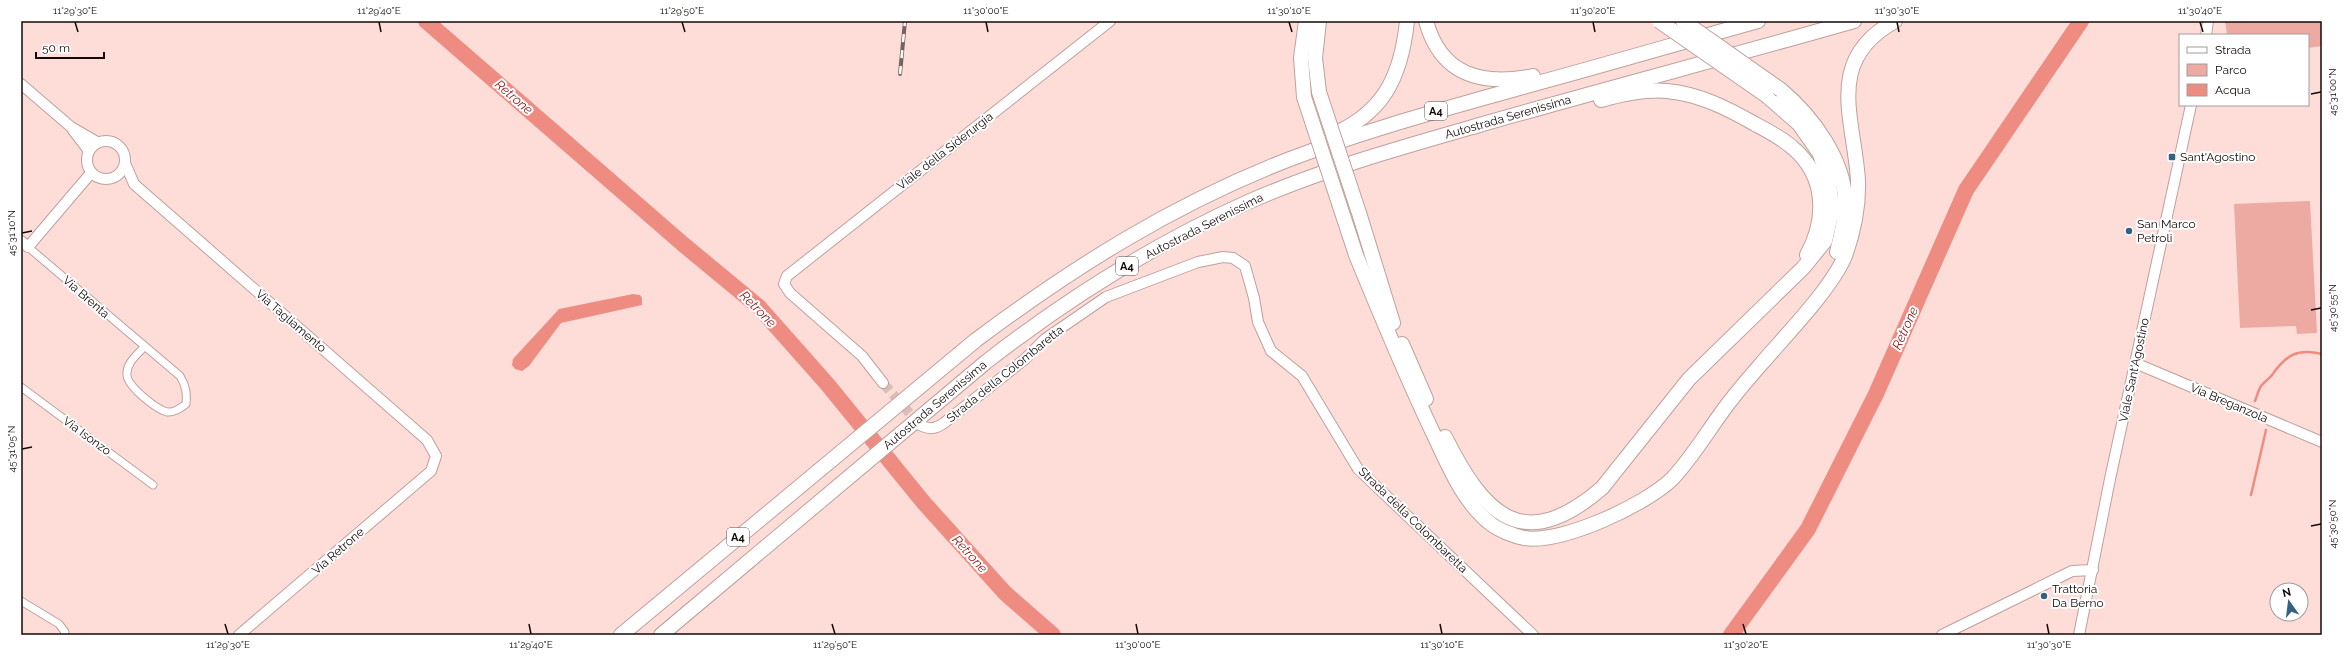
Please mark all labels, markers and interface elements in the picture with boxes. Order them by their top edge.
text: 11°29'30"E [53,5,97,16]
text: 11°29'40"E [357,5,401,16]
text: 11°29'50"E [660,5,704,16]
text: 11°30'00"E [963,5,1009,16]
text: 11°30'10"E [1267,5,1311,16]
text: 11°30'20"E [1571,5,1615,16]
text: 11°30'30"E [1875,5,1919,16]
text: 11°30'40"E [2178,5,2222,16]
scale bar [36,34,104,60]
legend [2179,34,2309,106]
text: 50 m [42,41,70,55]
text: Strada [2215,43,2251,57]
text: Parco [2215,63,2247,77]
text: 45°31'00"N [2327,68,2338,116]
water label: Retrone [492,77,536,117]
text: Acqua [2215,83,2251,97]
street label: Autostrada Serenissima [1443,92,1573,142]
road number: A4 [1425,102,1447,120]
street label: Viale della Siderurgia [894,109,996,193]
place label: Sant'Agostino [2180,150,2255,164]
marker: Sant'Agostino [2167,152,2177,162]
street label: Autostrada Serenissima [1143,190,1265,262]
text: 45°31'10"N [6,210,17,256]
place label: San Marco Petroli [2137,217,2196,245]
marker: San Marco Petroli [2124,226,2134,236]
road number: A4 [1116,257,1138,275]
street label: Via Brenta [60,273,112,321]
text: 45°30'55"N [2327,284,2338,332]
street label: Via Tagliamento [253,287,329,355]
water label: Retrone [737,288,779,330]
water label: Retrone [1889,304,1921,352]
street label: Viale Sant'Agostino [2116,317,2152,423]
street label: Strada della Colombaretta [944,323,1066,425]
street label: Autostrada Serenissima [880,358,990,452]
street label: Via Breganzola [2188,380,2270,426]
street label: Via Isonzo [60,414,114,458]
text: 45°31'05"N [6,426,17,472]
street label: Strada della Colombaretta [1356,464,1470,576]
text: 45°30'50"N [2327,500,2338,548]
street label: Via Retrone [309,525,367,577]
road number: A4 [727,528,749,546]
water label: Retrone [949,532,991,576]
place label: Trattoria Da Berno [2052,582,2104,610]
north arrow [2269,582,2309,622]
text: N [2281,585,2292,600]
marker: Trattoria Da Berno [2039,591,2049,601]
text: 11°29'30"E [206,639,250,650]
text: 11°29'40"E [509,639,553,650]
text: 11°29'50"E [813,639,857,650]
text: 11°30'00"E [1115,639,1161,650]
text: 11°30'10"E [1420,639,1464,650]
text: 11°30'20"E [1724,639,1768,650]
text: 11°30'30"E [2027,639,2071,650]

